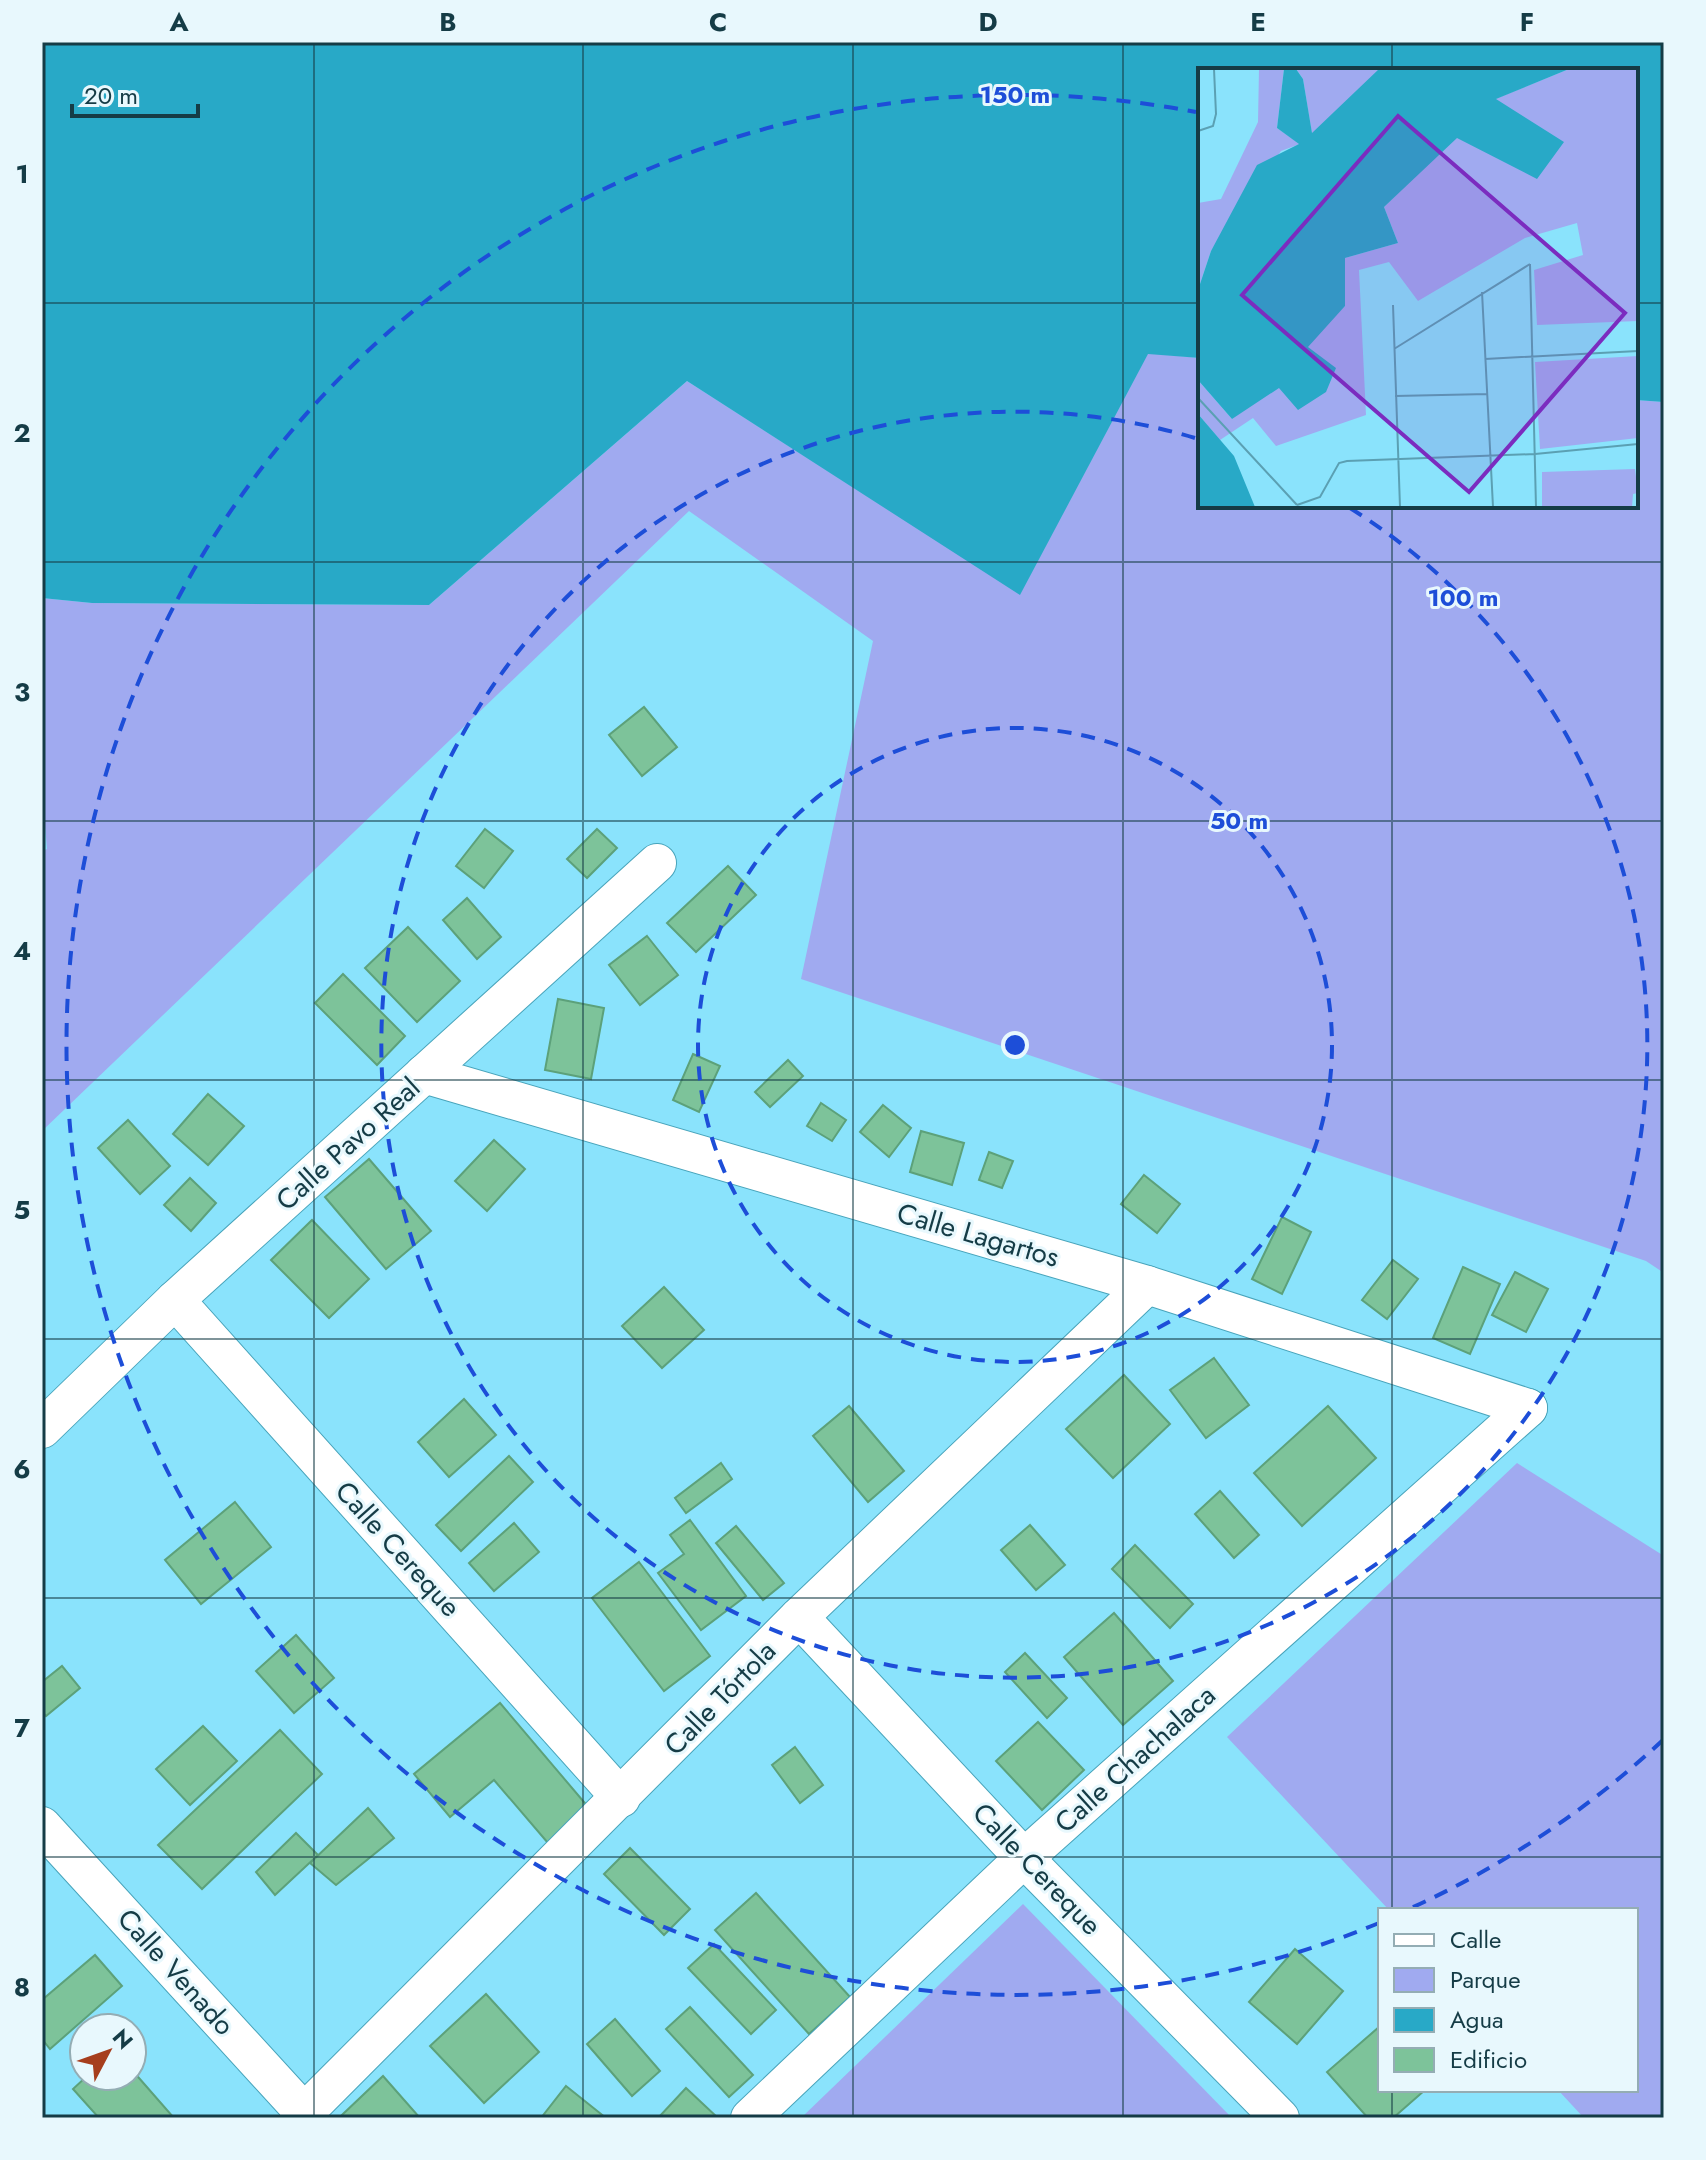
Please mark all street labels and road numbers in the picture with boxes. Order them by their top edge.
street label: Calle Pavo Real [267,1068,429,1220]
street label: Calle Lagartos [892,1192,1064,1278]
street label: Calle Cereque [326,1472,470,1626]
street label: Calle Tórtola [655,1631,785,1765]
street label: Calle Chachalaca [1045,1676,1225,1842]
street label: Calle Cereque [963,1793,1111,1945]
street label: Calle Venado [108,1899,244,2045]

